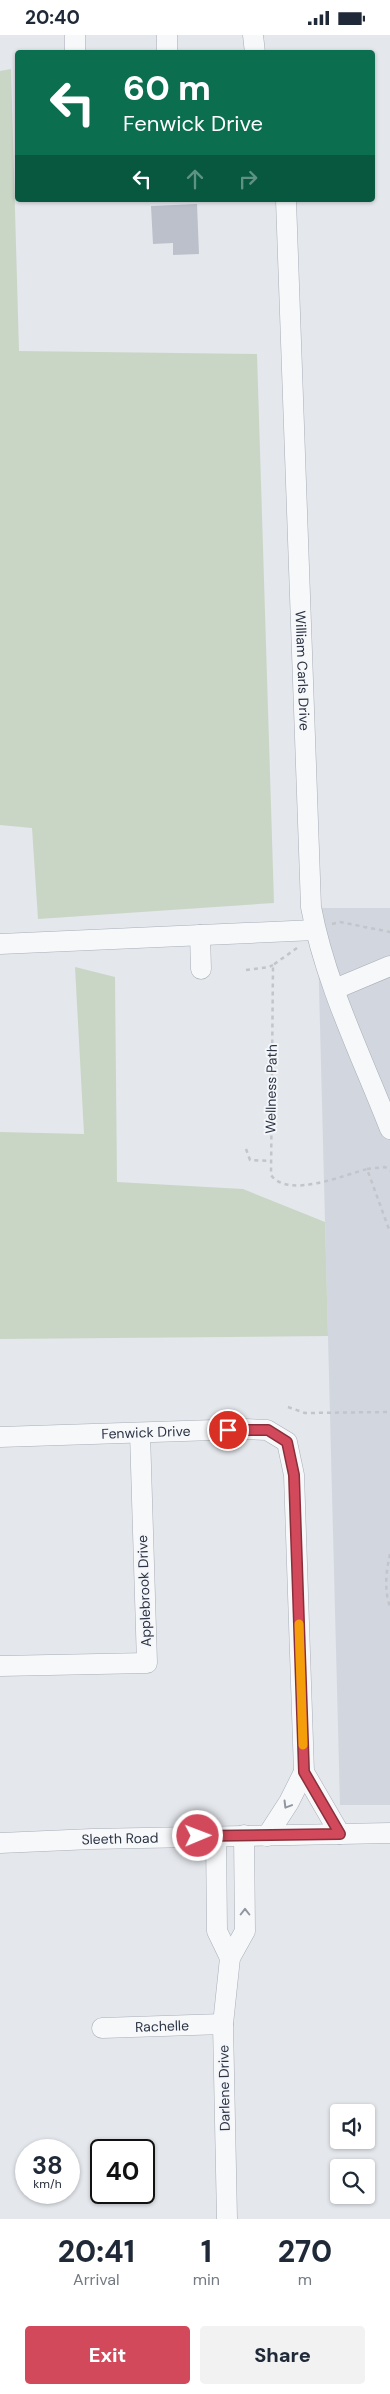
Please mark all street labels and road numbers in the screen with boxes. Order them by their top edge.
street label: William Carls Drive [292,610,314,731]
street label: Wellness Path [261,1044,281,1134]
street label: Fenwick Drive [101,1422,191,1443]
street label: Applebrook Drive [133,1535,155,1647]
street label: Sleeth Road [81,1829,159,1848]
street label: Rachelle [135,2016,189,2036]
street label: Darlene Drive [214,2045,234,2131]

